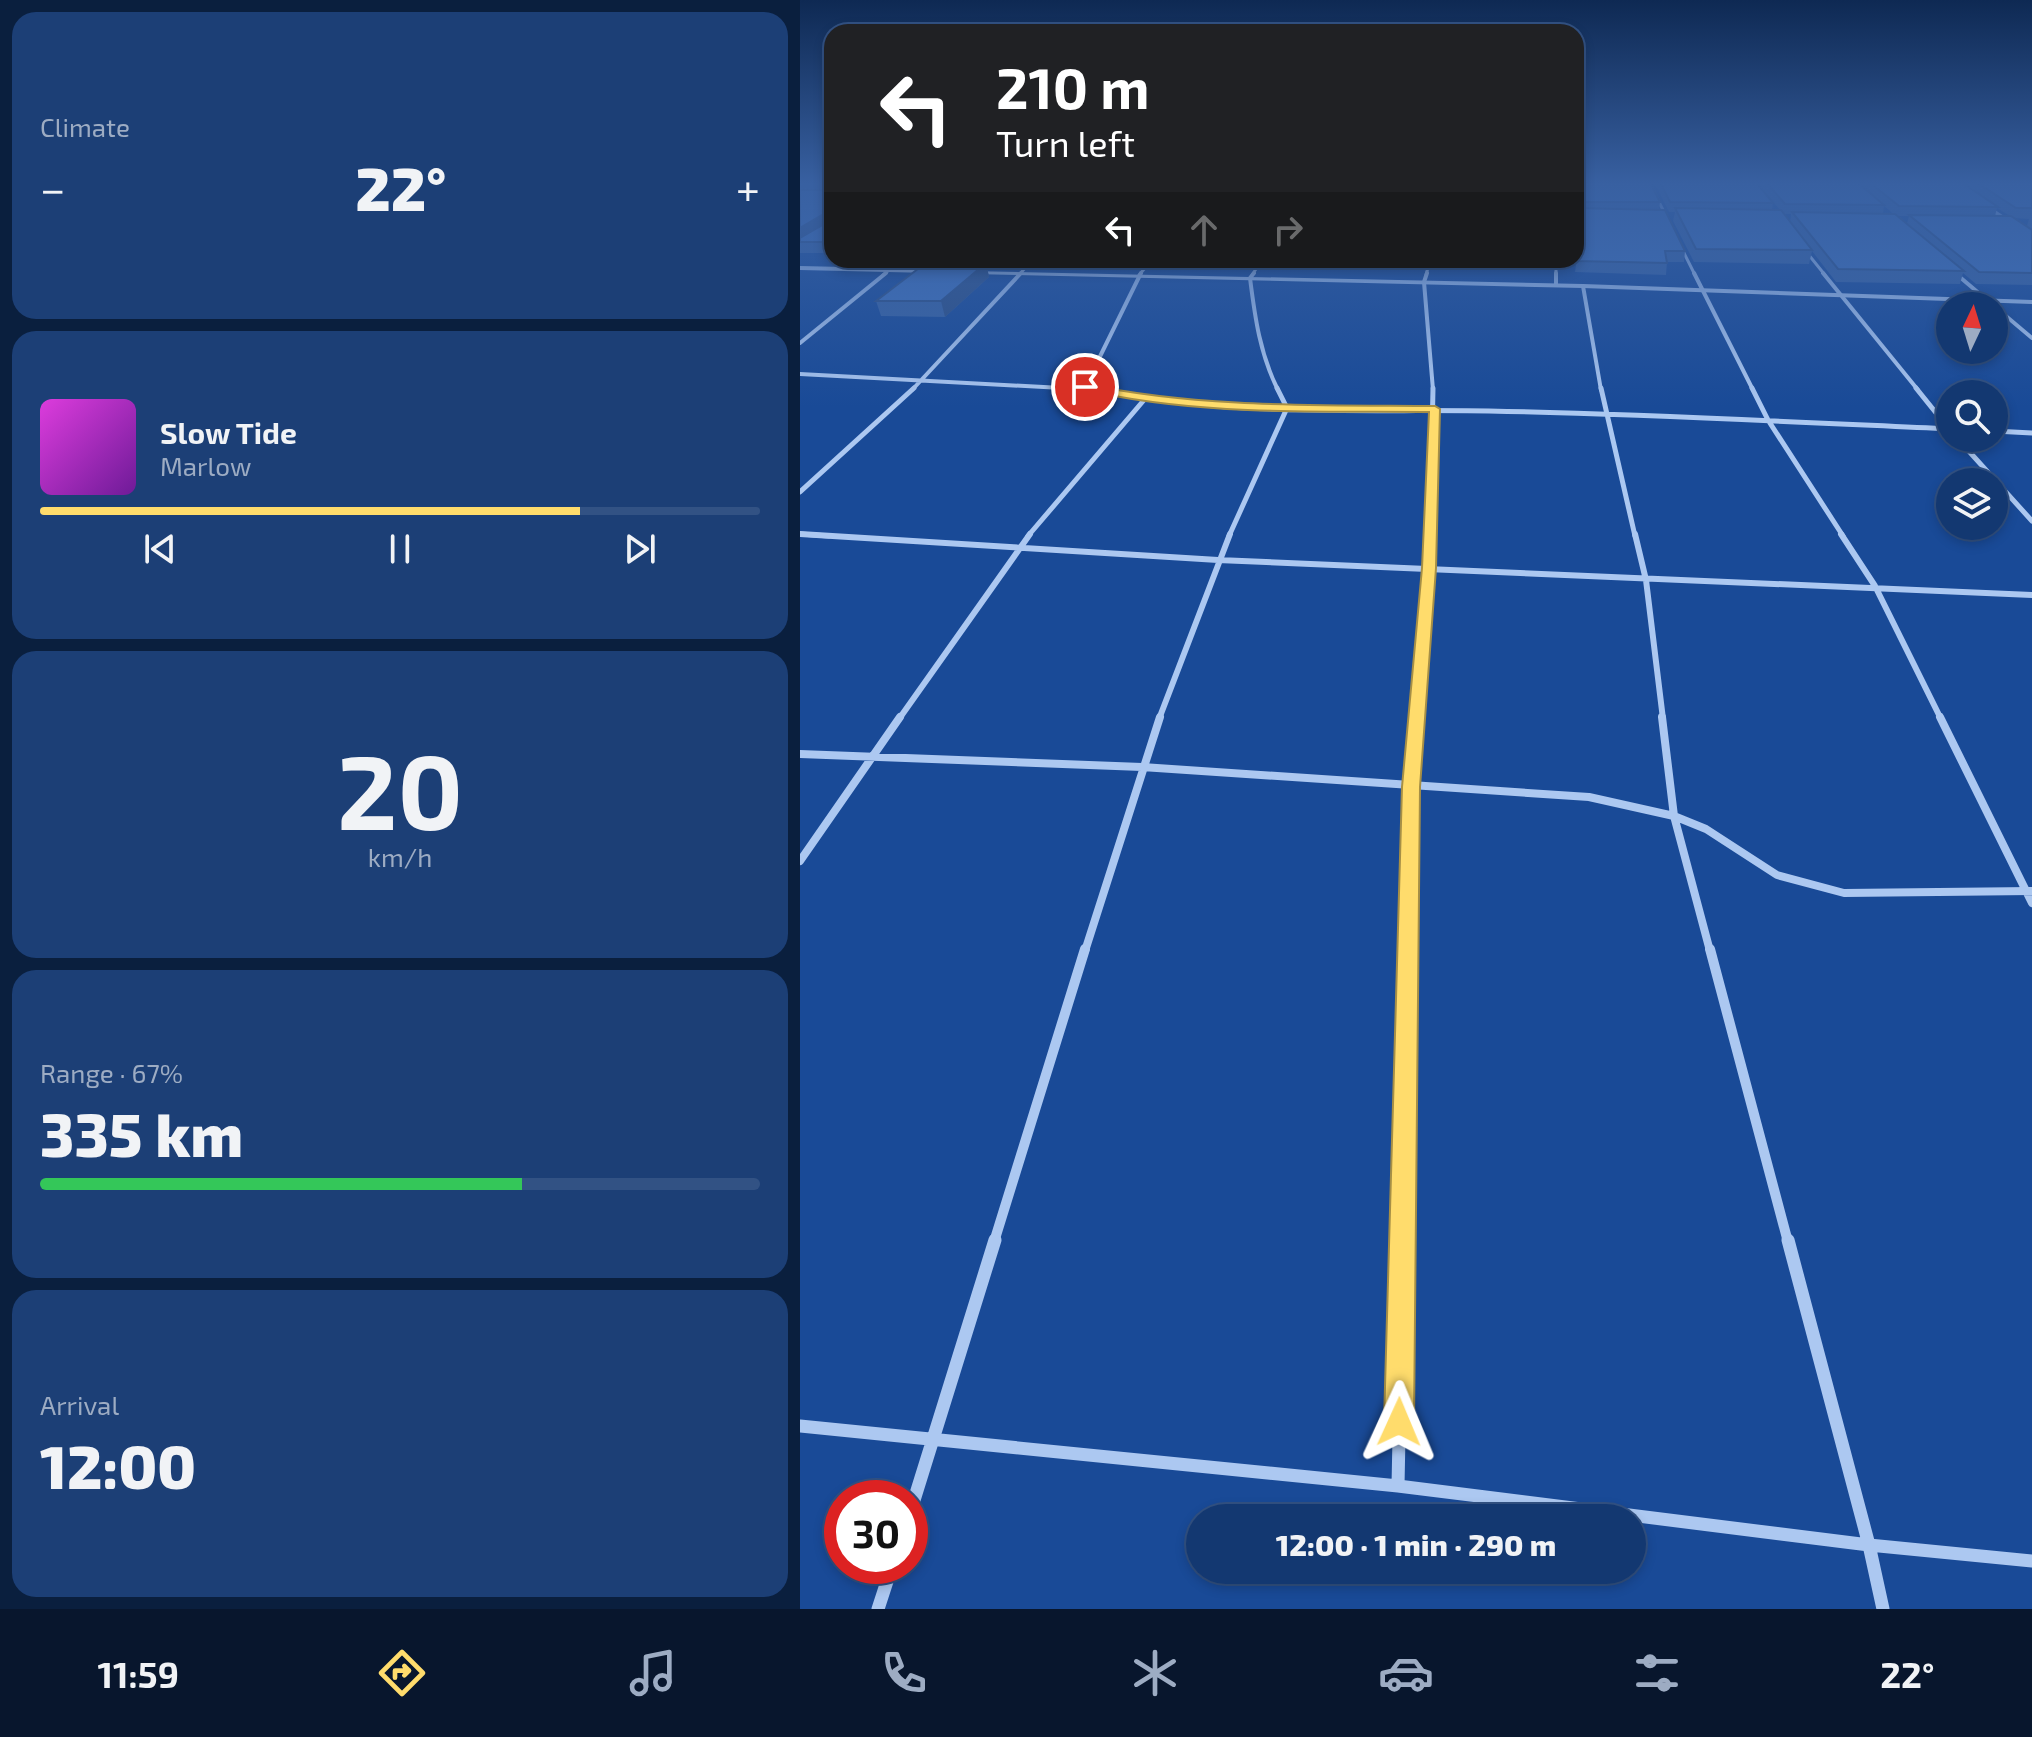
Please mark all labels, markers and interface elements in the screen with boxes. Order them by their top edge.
text: 210 m [996,53,1150,120]
icon: left [864,56,968,160]
text: Climate [40,111,130,142]
text: Turn left [996,121,1135,164]
text: 22° [355,151,446,223]
text: − [40,161,66,214]
text: + [736,161,760,214]
icon: left [1098,208,1142,252]
icon: ahead [1182,208,1226,252]
icon: right [1266,208,1310,252]
north arrow [1936,292,2008,364]
map controls [1936,292,2008,540]
pin [1051,353,1119,421]
icon: arrive [1063,365,1107,409]
button: search [1936,380,2008,452]
text: Slow Tide [160,414,297,450]
text: Marlow [160,450,251,481]
button: layers [1936,468,2008,540]
icon: previous [138,527,182,571]
icon: pause [378,527,422,571]
icon: next [618,527,662,571]
text: 20 [337,726,463,851]
text: km/h [368,841,432,872]
text: Range · 67% [40,1057,183,1088]
text: 335 km [40,1097,243,1169]
position arrow [1357,1380,1441,1464]
text: Arrival [40,1389,119,1420]
text: 12:00 [40,1429,196,1501]
speed limit sign: 30 [824,1480,928,1584]
text: 12:00 · 1 min · 290 m [1276,1526,1556,1562]
icon: directions [374,1645,430,1701]
icon: music [625,1645,681,1701]
icon: phone [876,1645,932,1701]
icon: climate [1127,1645,1183,1701]
icon: car [1378,1645,1434,1701]
icon: filters [1629,1645,1685,1701]
text: 11:59 [98,1652,179,1695]
text: 22° [1880,1652,1934,1695]

